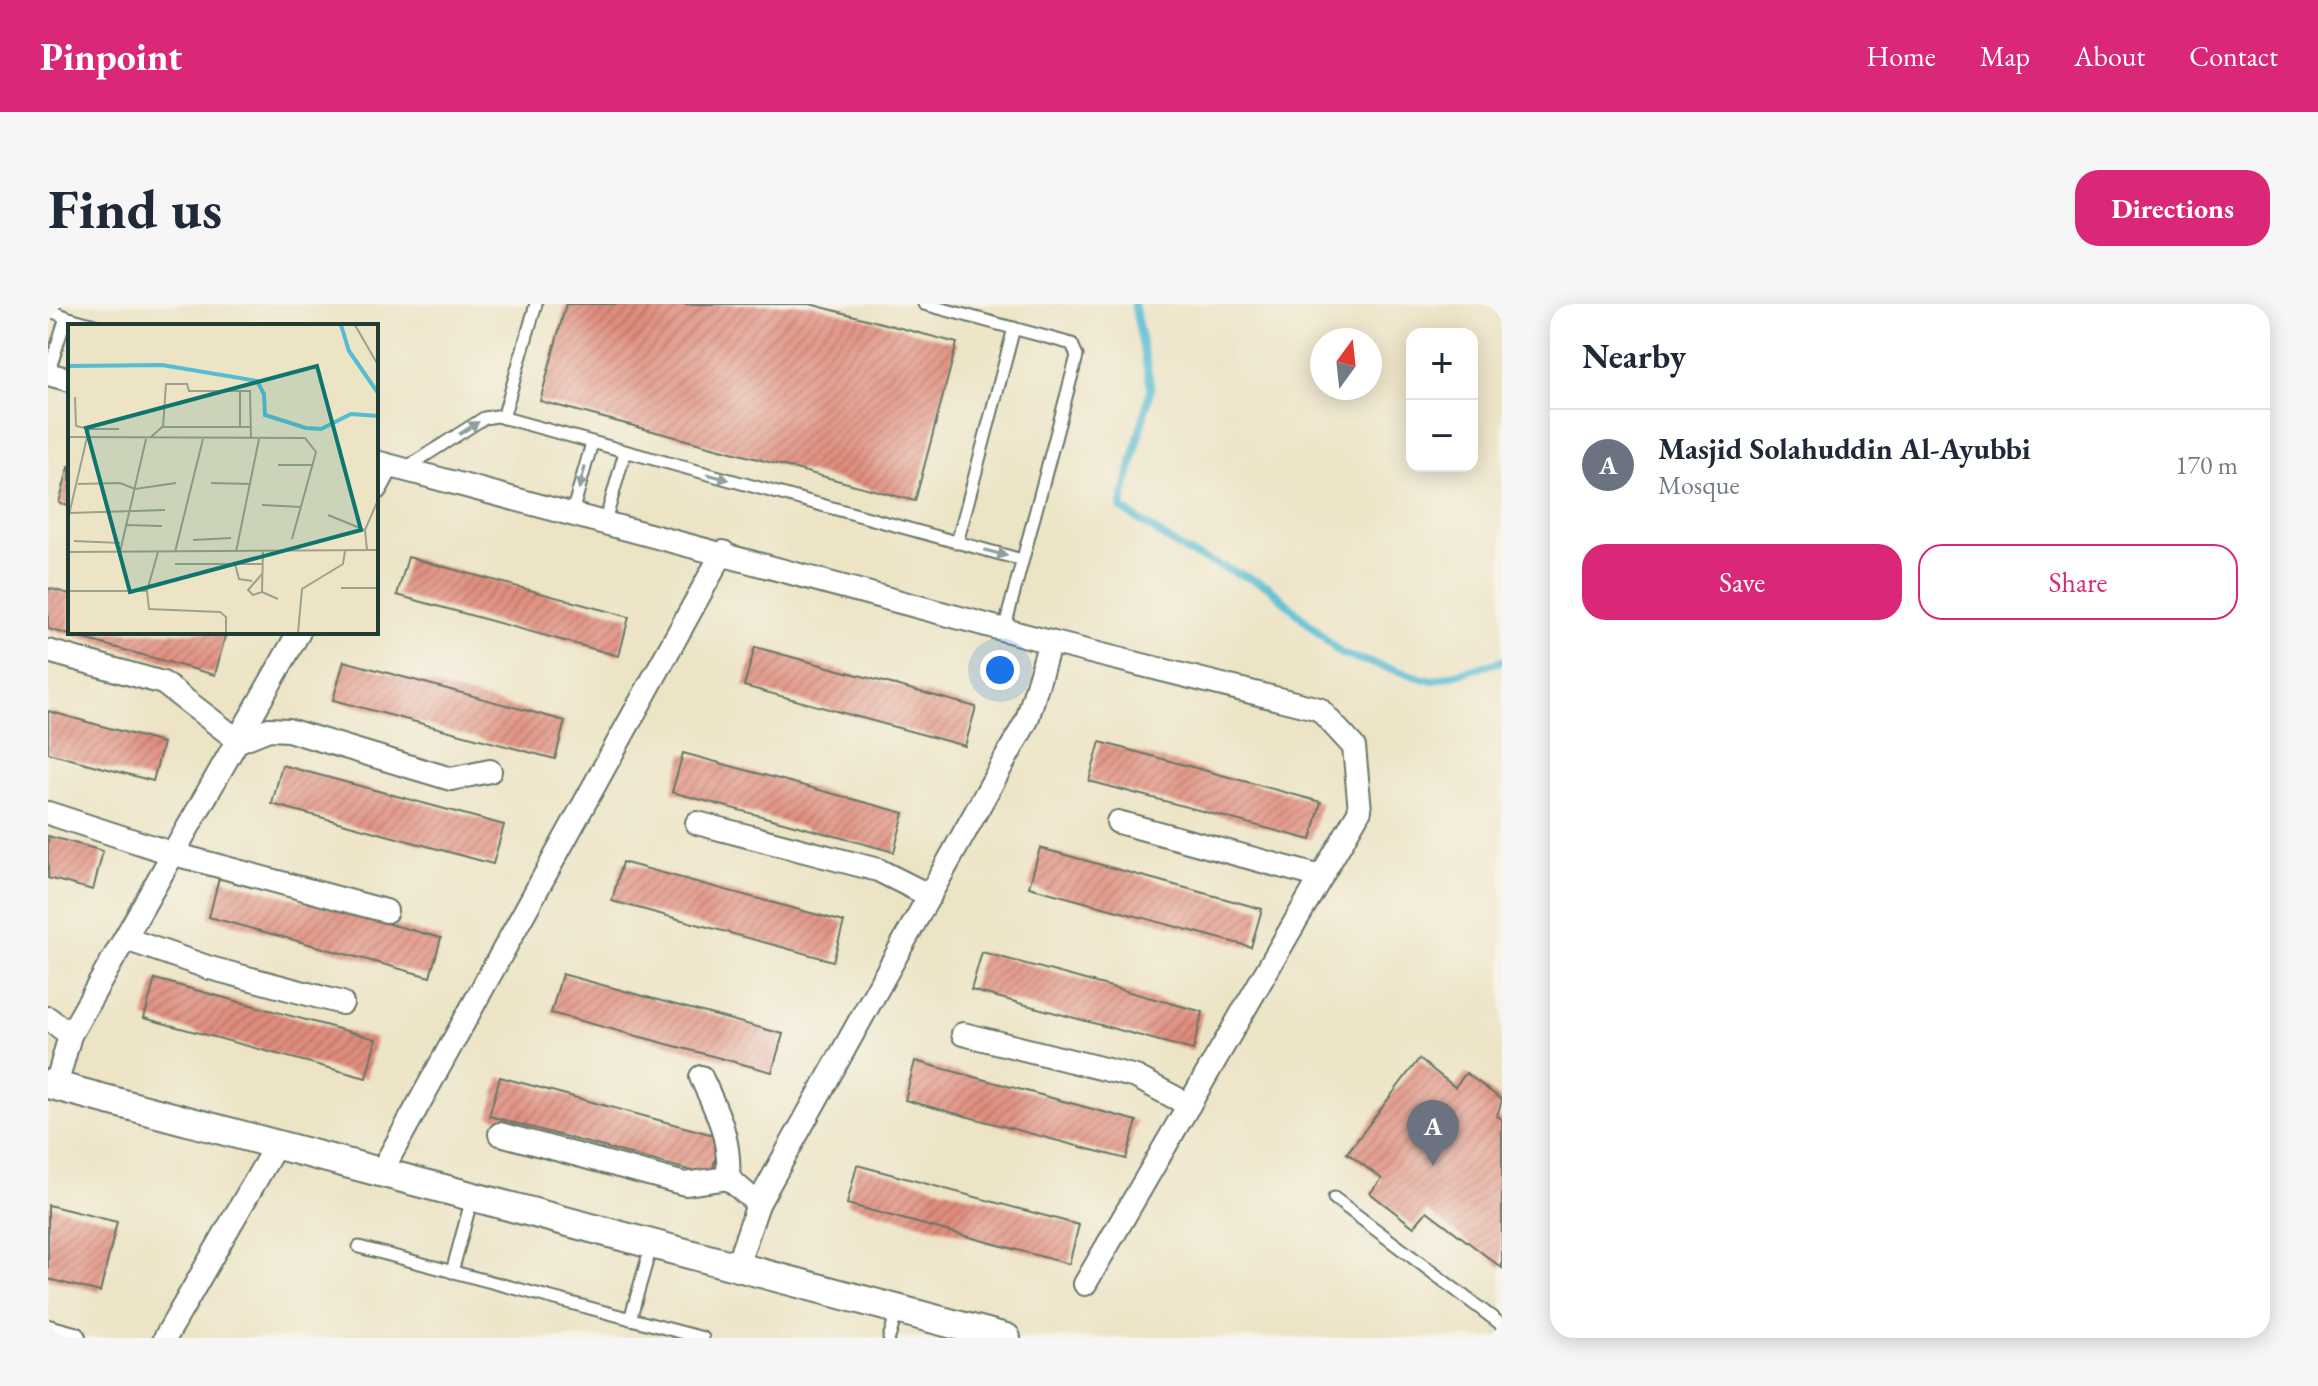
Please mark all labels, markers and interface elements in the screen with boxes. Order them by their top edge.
text: Pinpoint [40,32,182,81]
text: Home [1866,38,1936,74]
text: Map [1980,38,2030,74]
text: About [2074,38,2145,74]
text: Contact [2189,38,2278,74]
button: Directions [2075,170,2270,246]
text: Find us [48,172,222,245]
inset map [68,324,378,634]
north arrow [1310,328,1382,400]
map controls [1406,328,1478,472]
button: + [1406,328,1478,400]
text: Nearby [1582,334,1686,378]
button: − [1406,400,1478,472]
one-way arrow [458,421,480,435]
text: Masjid Solahuddin Al-Ayubbi [1658,429,2031,468]
text: A [1599,448,1617,482]
text: 170 m [2175,448,2238,482]
one-way arrow [576,466,588,491]
text: Mosque [1658,468,1740,502]
one-way arrow [706,471,730,484]
button: Save [1582,544,1902,620]
button: Share [1918,544,2238,620]
one-way arrow [983,548,1008,560]
your location [980,650,1020,690]
pin: A [1407,1100,1459,1166]

